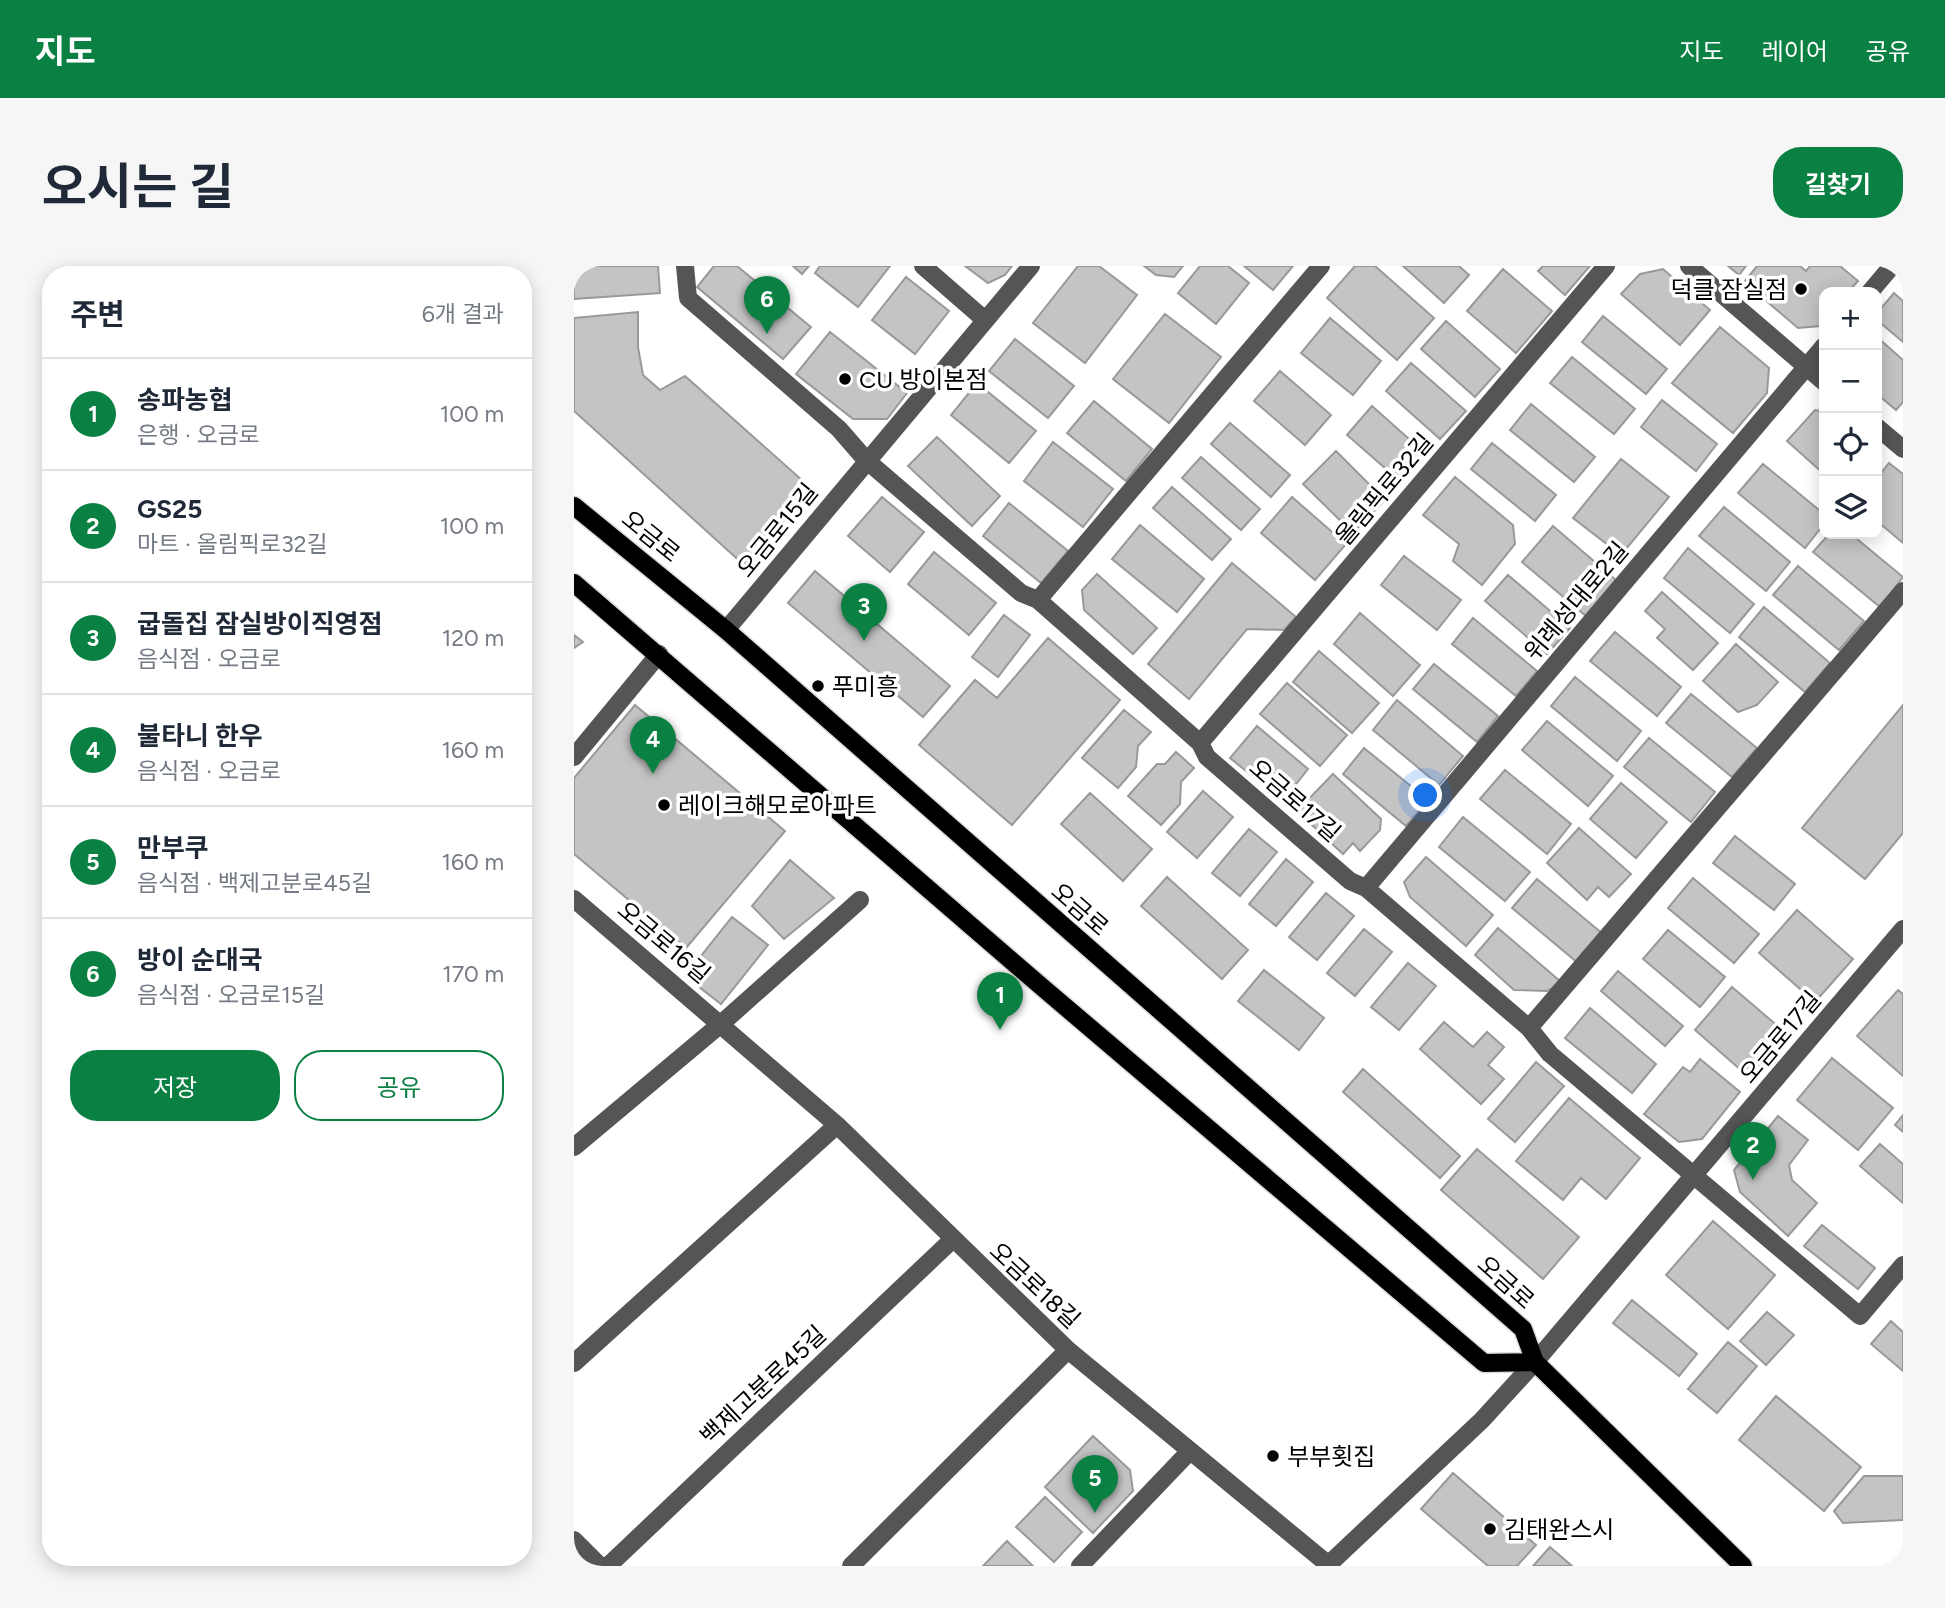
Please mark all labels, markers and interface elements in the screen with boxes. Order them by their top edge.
text: 지도 [35,32,96,71]
text: 지도 [1679,37,1724,66]
text: 레이어 [1762,37,1828,66]
text: 공유 [1866,37,1910,66]
button: 길찾기 [1773,147,1903,218]
text: 오시는 길 [42,157,234,216]
place label: 덕클 잠실점 [1671,275,1787,304]
pin: 6 [744,276,790,334]
marker: 덕클 잠실점 [1793,281,1809,297]
map controls [1819,287,1882,539]
button: + [1819,287,1882,350]
text: 주변 [70,296,125,333]
text: 6개 결과 [422,300,504,328]
button: − [1819,350,1882,413]
place label: CU 방이본점 [859,365,988,394]
marker: CU 방이본점 [837,371,853,387]
text: 송파농협 [137,384,233,416]
text: 1 [88,400,98,428]
text: 100 m [440,400,504,428]
button: locate [1819,413,1882,476]
text: 은행 · 오금로 [137,421,260,449]
street label: 올림픽로32길 [1329,427,1439,551]
button: layers [1819,476,1882,539]
street label: 오금로15길 [730,477,824,583]
text: GS25 [137,493,202,525]
street label: 오금로 [616,504,686,568]
text: 2 [86,512,100,540]
text: 100 m [440,512,504,540]
text: 마트 · 올림픽로32길 [137,530,328,558]
street label: 위례성대로2길 [1518,536,1634,666]
pin: 3 [841,583,887,641]
text: 굽돌집 잠실방이직영점 [137,608,382,640]
text: 3 [87,624,99,652]
text: 120 m [442,624,504,652]
text: 음식점 · 오금로 [137,645,281,673]
place label: 푸미흥 [832,672,898,701]
marker: 푸미흥 [810,678,826,694]
pin: 4 [630,716,676,774]
text: 불타니 한우 [137,720,263,752]
text: 4 [86,736,100,764]
text: 160 m [441,736,504,764]
street label: 오금로17길 [1244,753,1346,847]
text: 음식점 · 오금로 [137,757,281,785]
your location [1408,778,1442,812]
place label: 레이크해모로아파트 [678,791,877,820]
marker: 레이크해모로아파트 [656,797,672,813]
text: 만부쿠 [137,832,209,864]
text: 5 [86,848,100,876]
text: 160 m [441,848,504,876]
text: 음식점 · 백제고분로45길 [137,869,372,897]
street label: 오금로 [1045,876,1115,942]
street label: 오금로16길 [612,895,716,989]
text: 방이 순대국 [137,944,263,976]
text: 6 [86,960,100,988]
text: 170 m [442,960,504,988]
pin: 1 [977,972,1023,1030]
text: 음식점 · 오금로15길 [137,981,325,1009]
street label: 오금로17길 [1733,985,1827,1089]
button: 저장 [70,1050,280,1121]
button: 공유 [294,1050,504,1121]
pin: 2 [1730,1122,1776,1180]
street label: 오금로18길 [984,1236,1086,1334]
street label: 오금로 [1472,1249,1540,1315]
street label: 백제고분로45길 [694,1319,832,1451]
place label: 부부횟집 [1287,1442,1375,1471]
marker: 부부횟집 [1265,1448,1281,1464]
pin: 5 [1072,1455,1118,1513]
place label: 김태완스시 [1504,1515,1614,1544]
marker: 김태완스시 [1482,1521,1498,1537]

